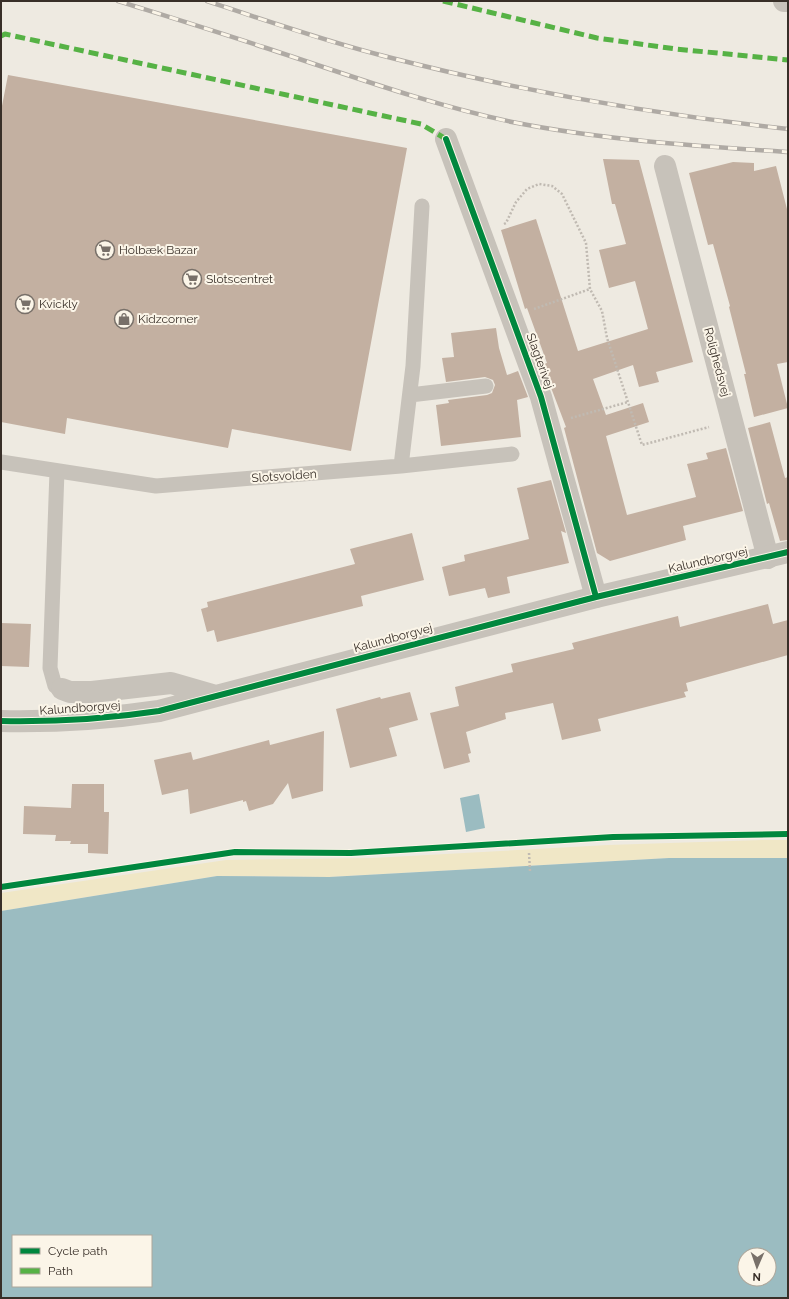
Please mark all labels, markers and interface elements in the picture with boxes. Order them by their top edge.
supermarket icon: Holbæk Bazar [94,239,116,261]
place label: Holbæk Bazar [119,243,198,257]
supermarket icon: Slotscentret [181,268,203,290]
place label: Slotscentret [206,272,273,286]
supermarket icon: Kvickly [14,293,36,315]
place label: Kvickly [39,297,78,311]
shop icon: Kidzcorner [113,308,135,330]
place label: Kidzcorner [138,312,198,326]
street label: Rolighedsvej [701,326,733,398]
street label: Slagterivej [523,331,557,391]
street label: Slotsvolden [251,467,317,485]
street label: Kalundborgvej [667,544,749,576]
street label: Kalundborgvej [352,621,434,655]
street label: Kalundborgvej [39,698,121,718]
legend [12,1235,152,1287]
text: Cycle path [48,1244,107,1258]
north arrow [737,1247,777,1287]
text: Path [48,1264,73,1278]
text: N [752,1270,761,1283]

